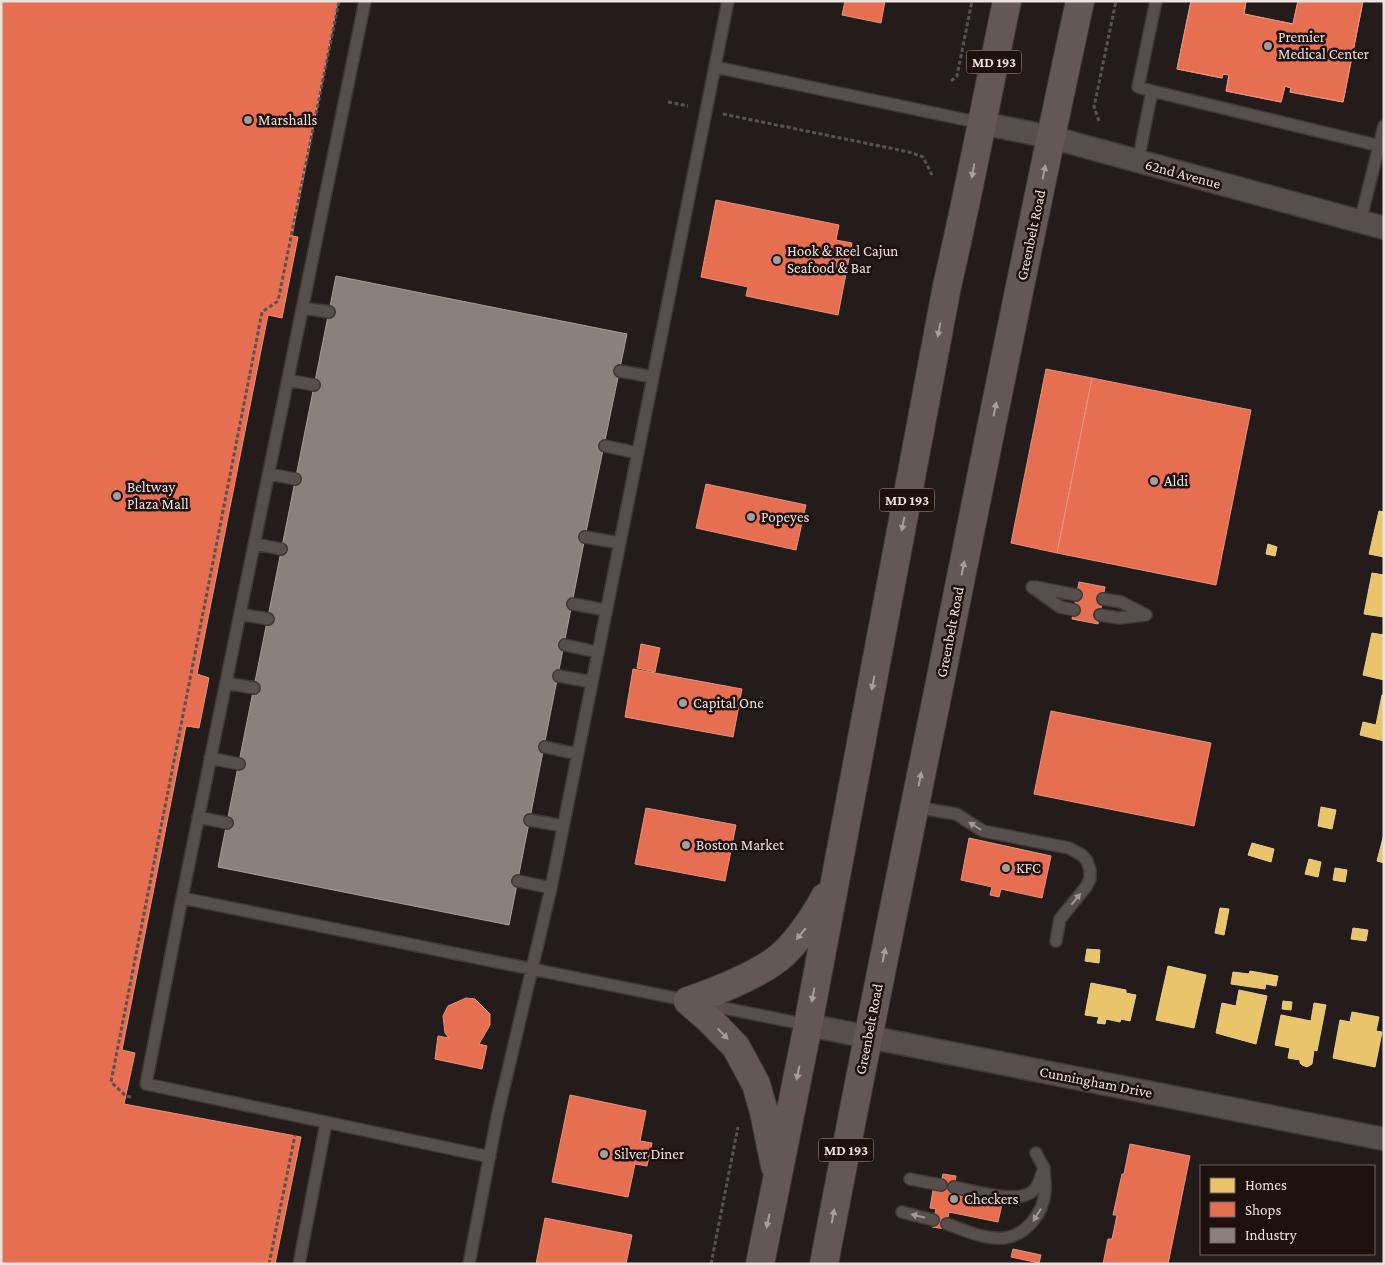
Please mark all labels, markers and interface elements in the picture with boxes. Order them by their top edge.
place label: Premier Medical Center [1278,29,1370,62]
marker: Premier Medical Center [1262,40,1274,52]
road number: MD 193 [966,51,1022,74]
place label: Marshalls [258,112,317,128]
marker: Marshalls [242,114,254,126]
street label: 62nd Avenue [1144,156,1223,192]
one-way arrow [968,163,976,179]
one-way arrow [1040,163,1048,179]
street label: Greenbelt Road [1014,188,1048,282]
place label: Hook & Reel Cajun Seafood & Bar [787,243,898,276]
marker: Hook & Reel Cajun Seafood & Bar [771,254,783,266]
one-way arrow [935,322,943,338]
one-way arrow [991,401,999,416]
place label: Aldi [1164,473,1188,489]
marker: Aldi [1148,475,1160,487]
place label: Beltway Plaza Mall [127,479,189,512]
road number: MD 193 [880,488,934,512]
marker: Beltway Plaza Mall [111,490,123,502]
place label: Popeyes [761,509,809,526]
marker: Popeyes [745,511,757,523]
one-way arrow [898,516,906,532]
one-way arrow [959,559,967,575]
street label: Greenbelt Road [933,585,967,679]
one-way arrow [869,676,877,691]
place label: Capital One [693,695,764,712]
marker: Capital One [677,697,689,709]
one-way arrow [916,771,924,786]
one-way arrow [968,821,981,830]
place label: Boston Market [696,837,785,853]
marker: Boston Market [680,839,692,851]
place label: KFC [1016,860,1041,876]
marker: KFC [1000,862,1012,874]
one-way arrow [1071,893,1082,906]
one-way arrow [796,928,807,940]
one-way arrow [881,947,889,963]
street label: Greenbelt Road [852,982,886,1076]
one-way arrow [809,987,817,1003]
one-way arrow [717,1028,729,1040]
street label: Cunningham Drive [1038,1063,1154,1102]
one-way arrow [793,1065,801,1081]
road number: MD 193 [818,1138,874,1162]
place label: Silver Diner [614,1146,685,1162]
marker: Silver Diner [598,1148,610,1160]
legend [1200,1165,1375,1255]
text: Homes [1245,1177,1287,1193]
place label: Checkers [964,1191,1019,1207]
marker: Checkers [948,1193,960,1205]
text: Shops [1245,1202,1281,1219]
one-way arrow [829,1207,837,1223]
one-way arrow [1032,1208,1042,1221]
one-way arrow [910,1212,925,1220]
one-way arrow [764,1214,772,1230]
text: Industry [1245,1227,1297,1244]

